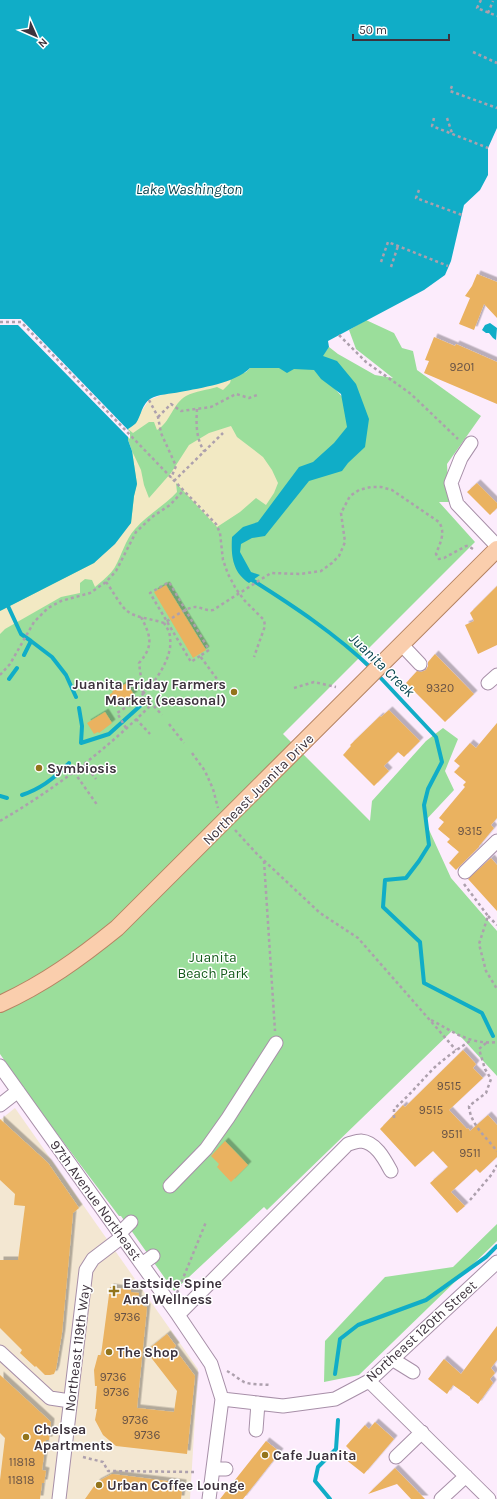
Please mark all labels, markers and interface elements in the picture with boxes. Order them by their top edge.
north arrow [16,16,56,56]
scale bar [353,16,449,42]
text: 50 m [359,23,387,37]
text: N [35,35,50,50]
water label: Lake Washington [136,180,242,198]
house number: 9201 [449,360,475,374]
water label: Juanita Creek [345,629,419,701]
place label: Juanita Friday Farmers Market (seasonal) [73,676,226,709]
house number: 9320 [426,681,454,695]
marker: Juanita Friday Farmers Market (seasonal) [229,687,239,697]
street label: Northeast Juanita Drive [199,730,318,849]
place label: Symbiosis [47,760,117,777]
marker: Symbiosis [34,763,44,773]
house number: 9315 [458,824,483,838]
park label: Juanita Beach Park [177,949,249,982]
house number: 9515 [437,1079,461,1093]
house number: 9515 [419,1103,443,1117]
house number: 9511 [441,1127,463,1141]
street label: 97th Avenue Northeast [46,1137,145,1264]
house number: 9511 [459,1146,481,1160]
place label: Eastside Spine And Wellness [123,1275,222,1308]
street label: Northeast 120th Street [362,1277,480,1386]
street label: Northeast 119th Way [61,1283,94,1412]
marker: Eastside Spine And Wellness [108,1285,120,1297]
house number: 9736 [114,1310,140,1324]
place label: The Shop [117,1344,178,1361]
marker: The Shop [104,1347,114,1357]
house number: 9736 [100,1370,126,1384]
house number: 9736 [103,1385,129,1399]
house number: 9736 [122,1413,148,1427]
place label: Chelsea Apartments [34,1421,113,1454]
house number: 9736 [134,1428,160,1442]
marker: Chelsea Apartments [21,1432,31,1442]
place label: Cafe Juanita [273,1447,356,1464]
marker: Cafe Juanita [260,1450,270,1460]
house number: 11818 [9,1455,35,1469]
house number: 11818 [8,1473,34,1487]
place label: Urban Coffee Lounge [107,1477,245,1494]
marker: Urban Coffee Lounge [94,1480,104,1490]

